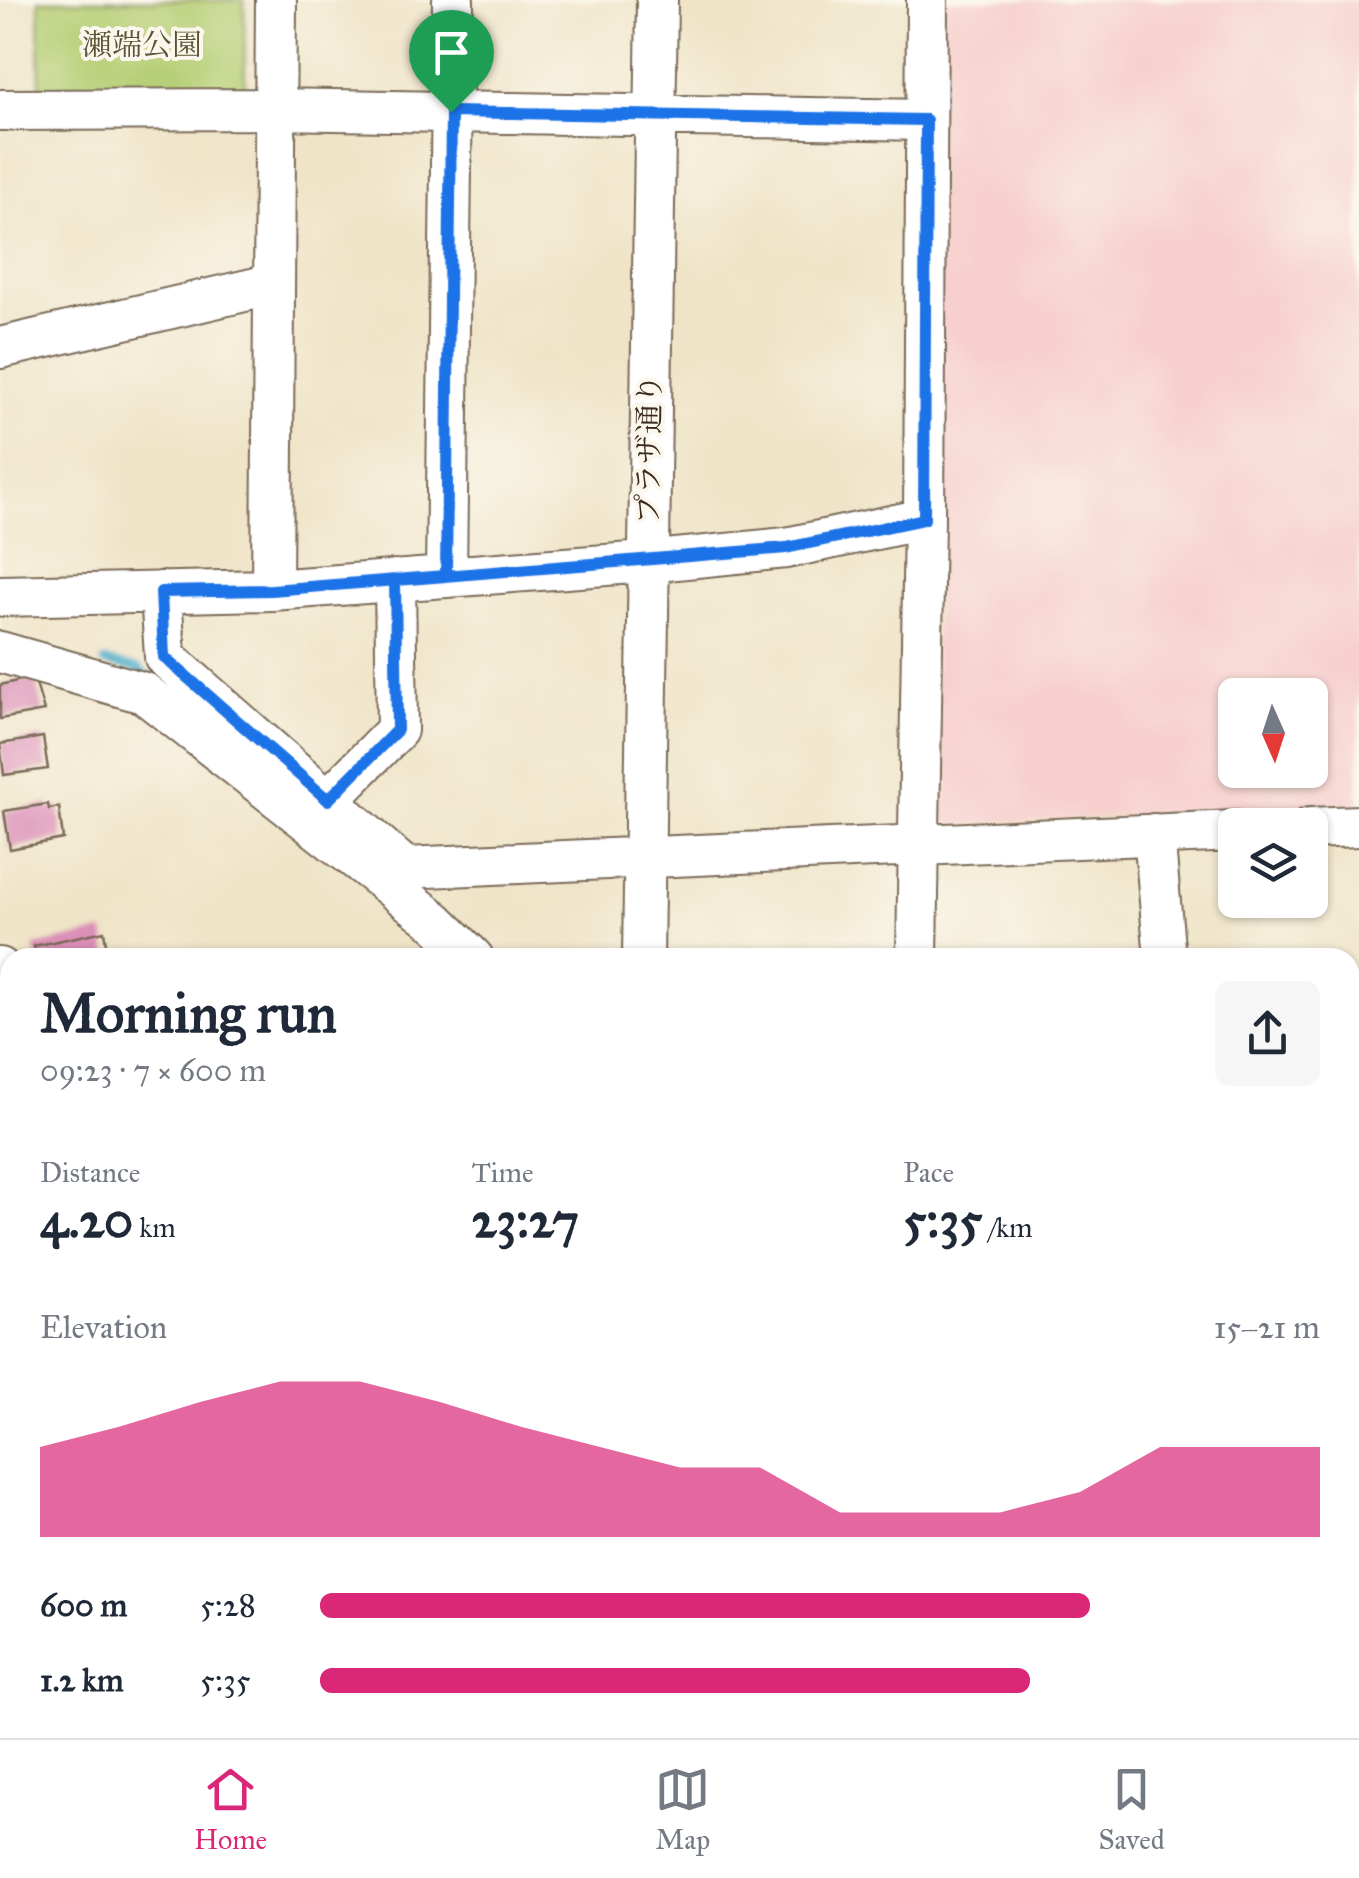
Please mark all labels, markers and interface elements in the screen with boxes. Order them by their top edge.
pin [409,10,494,113]
icon: arrive [424,25,479,80]
park label: 瀬端公園 [82,27,202,63]
street label: プラザ通り [630,374,668,524]
north arrow [1218,678,1328,788]
map controls [1218,678,1328,918]
button: layers [1218,808,1328,918]
text: Morning run [40,980,337,1047]
button: share [1215,981,1320,1086]
text: 09:23 · 7 × 600 m [40,1051,266,1090]
text: Distance [40,1155,140,1190]
text: Time [472,1155,534,1190]
text: Pace [903,1155,954,1190]
text: 4.20 [40,1190,133,1251]
text: 23:27 [472,1190,579,1251]
text: 5:35 [903,1190,982,1251]
text: km [133,1210,176,1245]
text: /km [982,1210,1033,1245]
text: Elevation [40,1308,167,1347]
text: 15–21 m [1214,1308,1320,1347]
text: 600 m [40,1586,127,1625]
text: 5:28 [200,1586,256,1625]
text: 1.2 km [40,1661,124,1700]
text: 5:35 [200,1661,251,1700]
tab: Home [194,1762,267,1857]
tab: Map [655,1762,710,1857]
tab: Saved [1098,1762,1165,1857]

